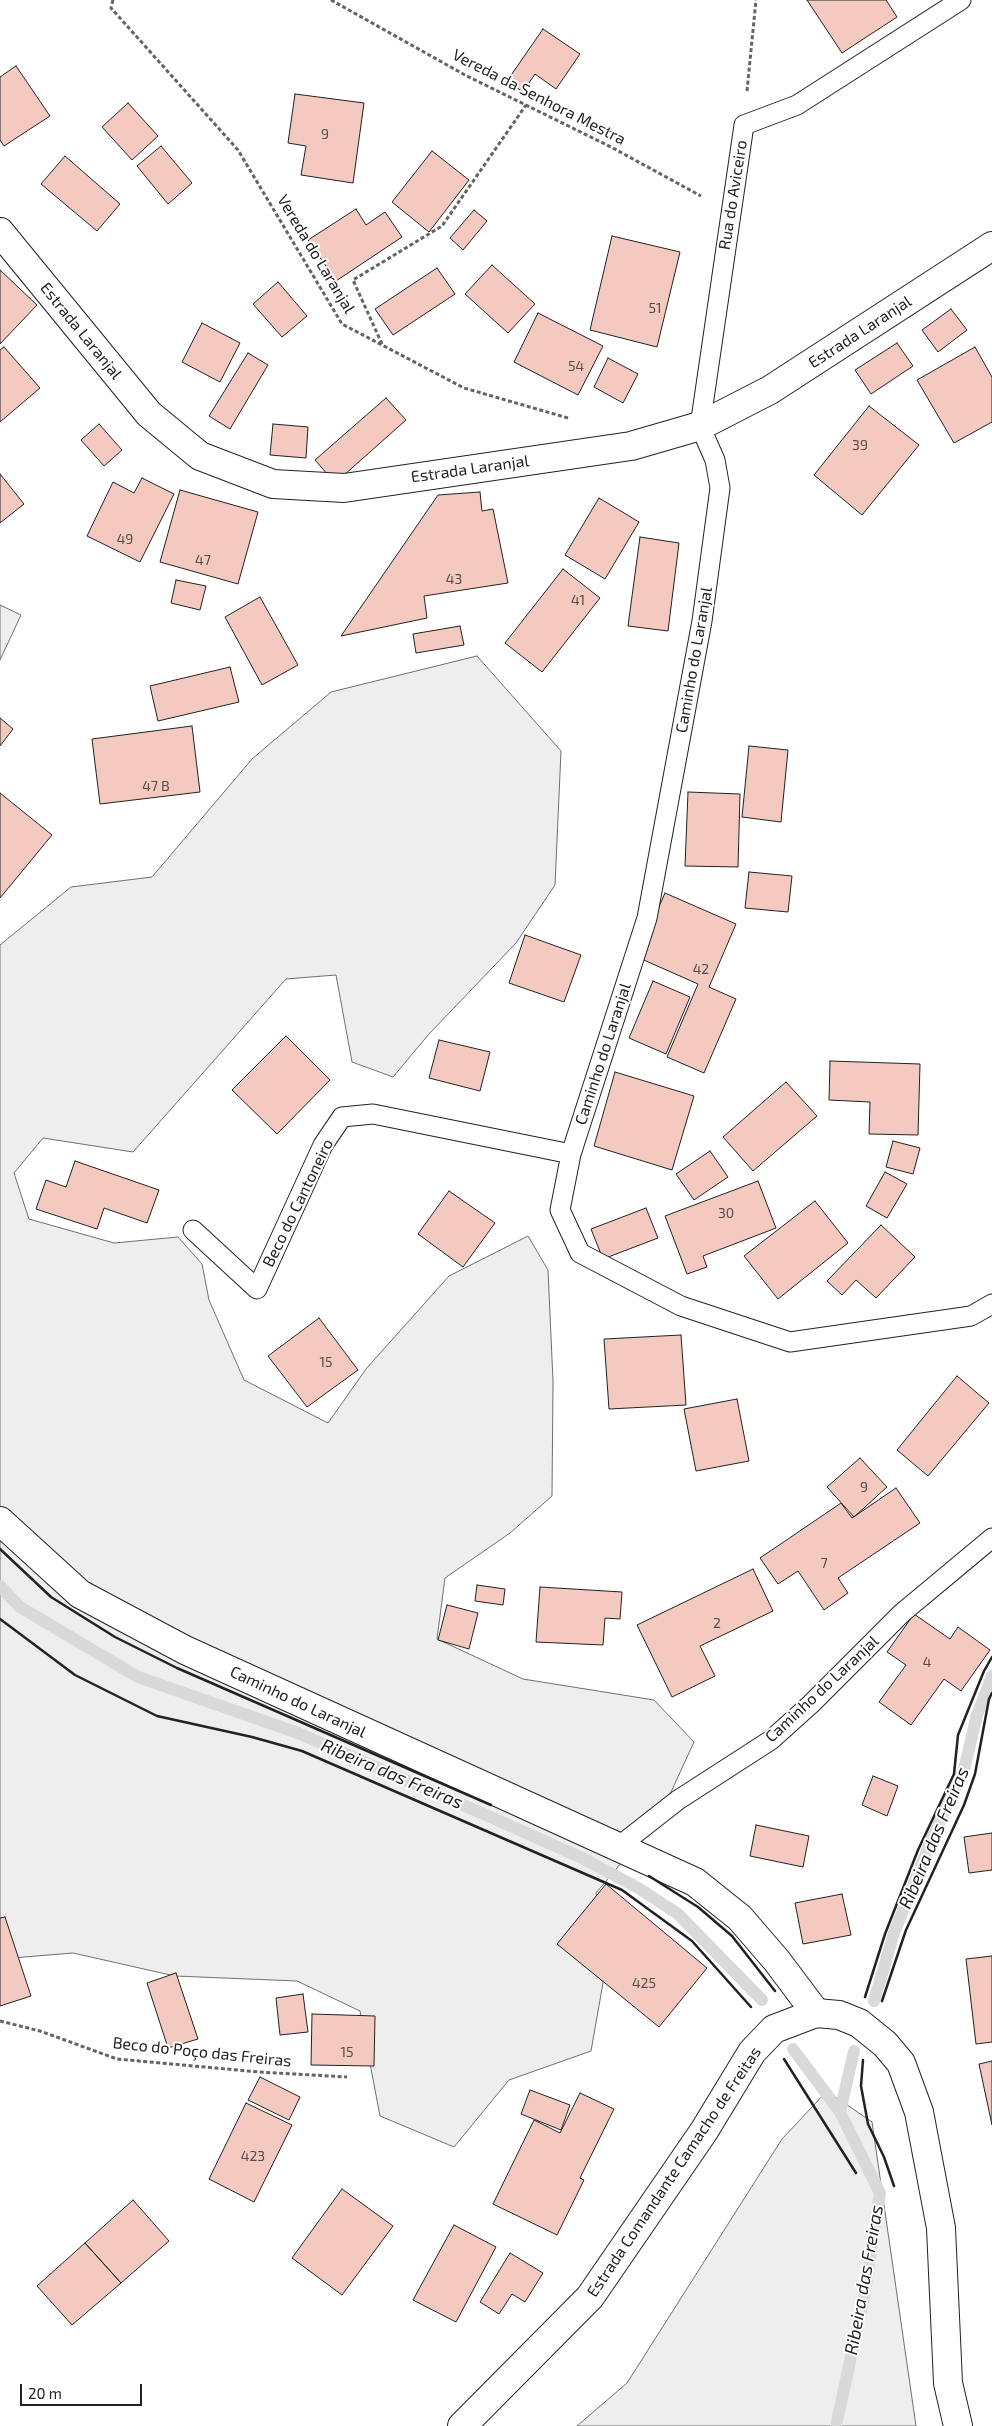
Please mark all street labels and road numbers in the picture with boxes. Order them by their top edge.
street label: Vereda da Senhora Mestra [449,45,629,149]
street label: Rua do Aviceiro [715,139,751,251]
street label: Vereda do Laranjal [273,191,359,317]
street label: Estrada Laranjal [36,279,126,383]
street label: Estrada Laranjal [805,292,915,372]
street label: Estrada Laranjal [410,451,530,487]
street label: Caminho do Laranjal [672,585,716,735]
street label: Caminho do Laranjal [571,981,635,1127]
street label: Beco do Cantoneiro [259,1136,337,1270]
street label: Caminho do Laranjal [761,1632,883,1746]
street label: Caminho do Laranjal [227,1662,369,1742]
street label: Beco do Poço das Freiras [112,2033,292,2071]
street label: Estrada Comandante Camacho de Freitas [583,2043,765,2301]

